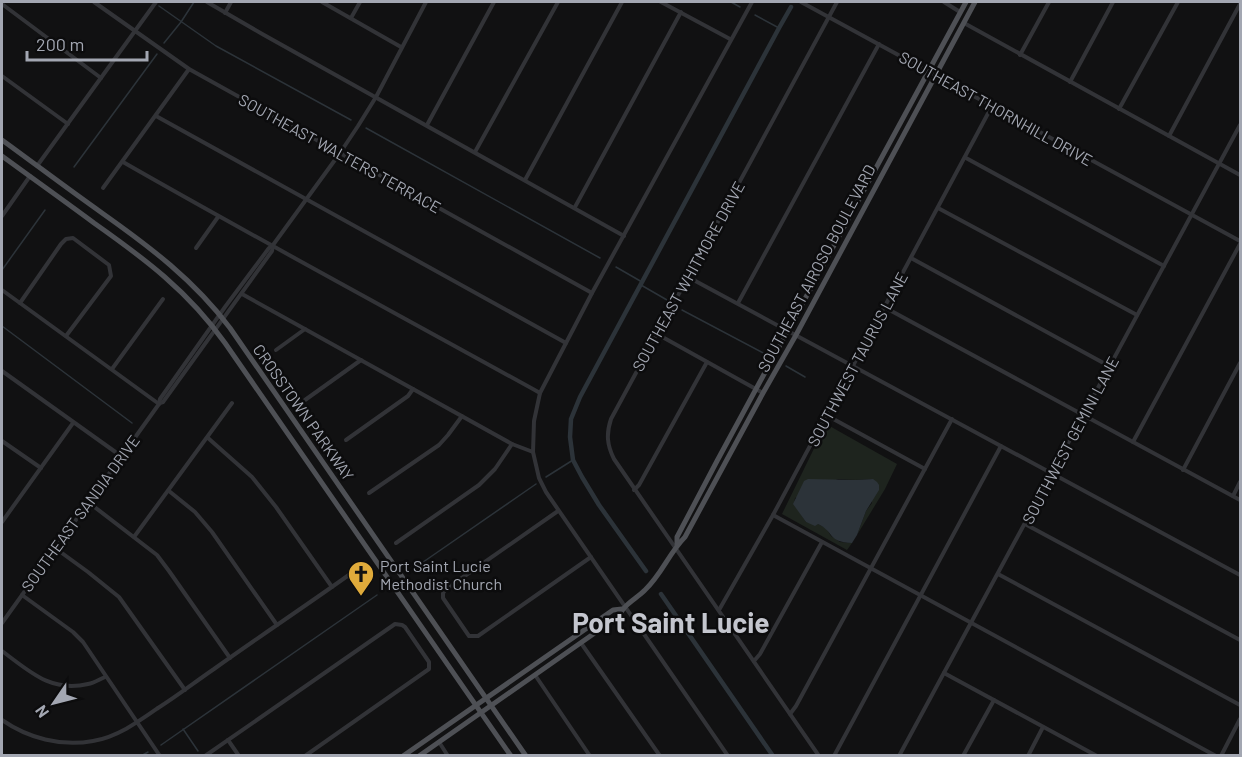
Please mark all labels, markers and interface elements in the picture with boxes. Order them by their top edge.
scale bar [27,24,147,62]
text: 200 m [36,33,84,55]
street label: SOUTHEAST THORNHILL DRIVE [896,47,1096,169]
street label: SOUTHEAST WALTERS TERRACE [236,89,444,217]
street label: SOUTHEAST AIROSO BOULEVARD [753,161,879,375]
street label: SOUTHEAST WHITMORE DRIVE [628,178,748,374]
street label: SOUTHWEST TAURUS LANE [803,269,911,449]
street label: CROSSTOWN PARKWAY [250,340,358,484]
street label: SOUTHWEST GEMINI LANE [1018,353,1122,527]
street label: SOUTHEAST SANDIA DRIVE [17,431,143,595]
place label: Port Saint Lucie Methodist Church [380,556,502,593]
church icon: Port Saint Lucie Methodist Church [346,559,376,597]
district label: Port Saint Lucie [572,605,770,639]
north arrow [24,673,84,733]
text: N [30,702,52,722]

